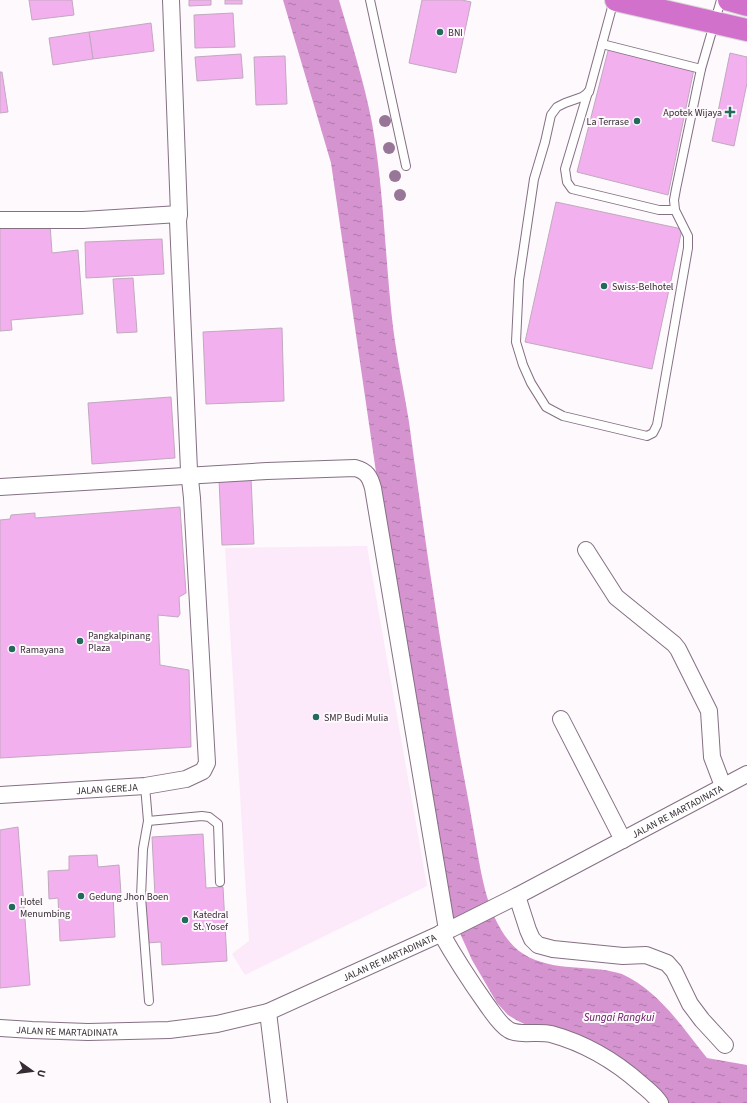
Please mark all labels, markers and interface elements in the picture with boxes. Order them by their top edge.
place label: BNI [448,26,463,40]
marker: BNI [435,27,445,37]
place label: Apotek Wijaya [663,106,722,120]
marker: Apotek Wijaya [725,107,735,117]
place label: La Terrase [587,115,629,129]
marker: La Terrase [632,116,642,126]
place label: Swiss-Belhotel [612,280,674,294]
marker: Swiss-Belhotel [599,281,609,291]
place label: Pangkalpinang Plaza [88,629,150,655]
marker: Pangkalpinang Plaza [75,636,85,646]
place label: Ramayana [20,643,64,657]
marker: Ramayana [7,644,17,654]
place label: SMP Budi Mulia [324,711,388,725]
marker: SMP Budi Mulia [311,712,321,722]
street label: JALAN GEREJA [76,780,139,798]
street label: JALAN RE MARTADINATA [630,782,726,842]
place label: Gedung Jhon Boen [89,890,168,904]
marker: Gedung Jhon Boen [76,891,86,901]
place label: Hotel Menumbing [20,895,70,921]
marker: Hotel Menumbing [7,902,17,912]
place label: Katedral St. Yosef [193,908,229,934]
marker: Katedral St. Yosef [180,915,190,925]
street label: JALAN RE MARTADINATA [341,930,439,985]
water label: Sungai Rangkui [584,1010,655,1025]
street label: JALAN RE MARTADINATA [16,1023,118,1040]
north arrow [12,1051,52,1091]
text: U [33,1068,49,1079]

